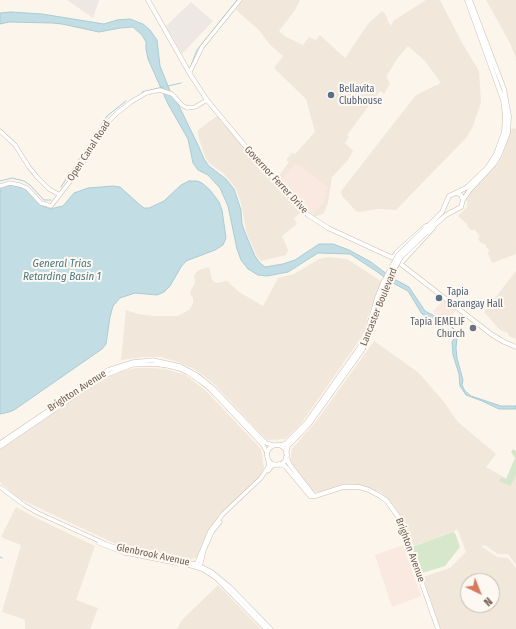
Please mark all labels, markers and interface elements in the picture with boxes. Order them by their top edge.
place label: Bellavita Clubhouse [339,83,382,106]
marker: Bellavita Clubhouse [326,90,336,100]
street label: Open Canal Road [65,118,113,184]
street label: Governor Ferrer Drive [242,144,310,216]
water label: General Trias Retarding Basin 1 [23,257,101,283]
street label: Lancaster Boulevard [358,266,400,348]
place label: Tapia Barangay Hall [447,286,503,310]
marker: Tapia Barangay Hall [434,293,444,303]
place label: Tapia IEMELIF Church [410,316,465,340]
marker: Tapia IEMELIF Church [468,323,478,333]
street label: Brighton Avenue [45,368,109,414]
street label: Brighton Avenue [393,516,427,584]
street label: Glenbrook Avenue [115,541,191,569]
north arrow [460,573,500,613]
text: N [481,594,495,608]

